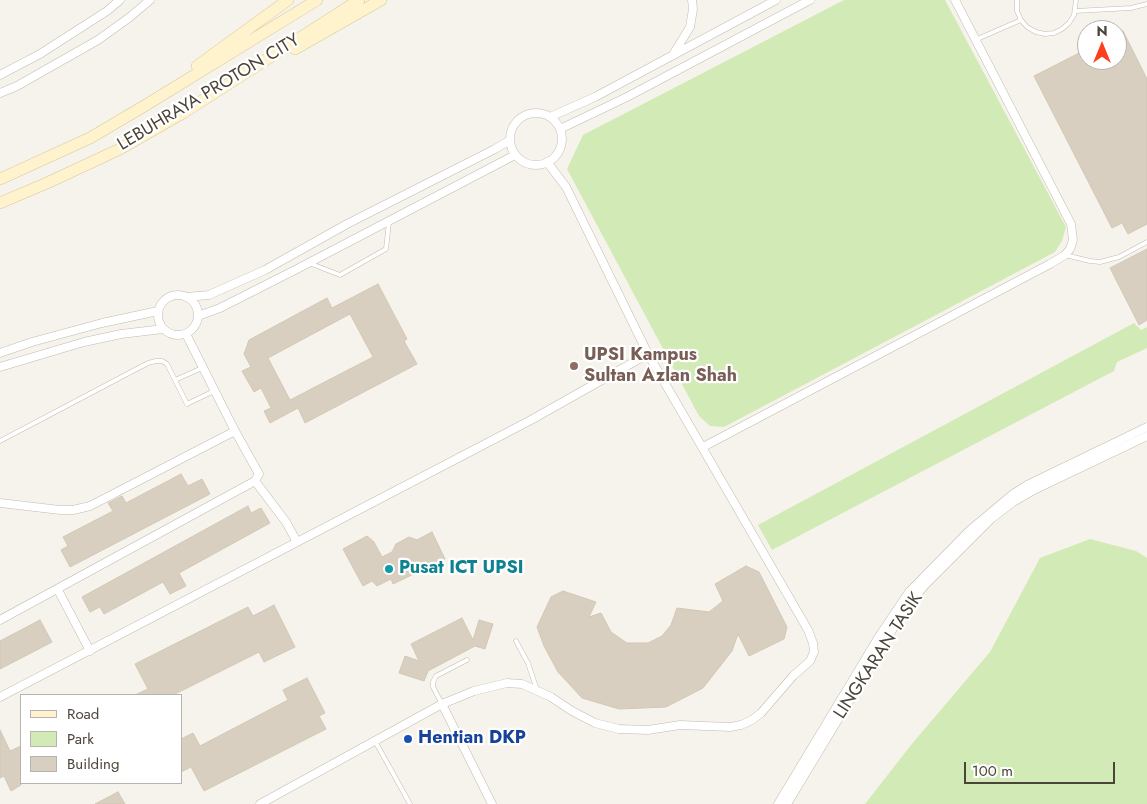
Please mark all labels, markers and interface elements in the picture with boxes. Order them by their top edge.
north arrow [1077,20,1127,70]
text: N [1096,21,1108,41]
street label: LEBUHRAYA PROTON CITY [114,30,304,156]
place label: UPSI Kampus Sultan Azlan Shah [584,345,737,388]
marker: UPSI Kampus Sultan Azlan Shah [568,360,580,372]
place label: Pusat ICT UPSI [399,558,523,580]
marker: Pusat ICT UPSI [383,563,395,575]
street label: LINGKARAN TASIK [830,589,928,723]
legend [20,694,182,784]
text: Road [67,703,99,725]
text: Park [67,728,94,750]
place label: Hentian DKP [418,728,526,750]
marker: Hentian DKP [402,733,414,745]
scale bar [967,752,1118,784]
text: Building [67,753,119,775]
text: 100 m [972,760,1013,782]

